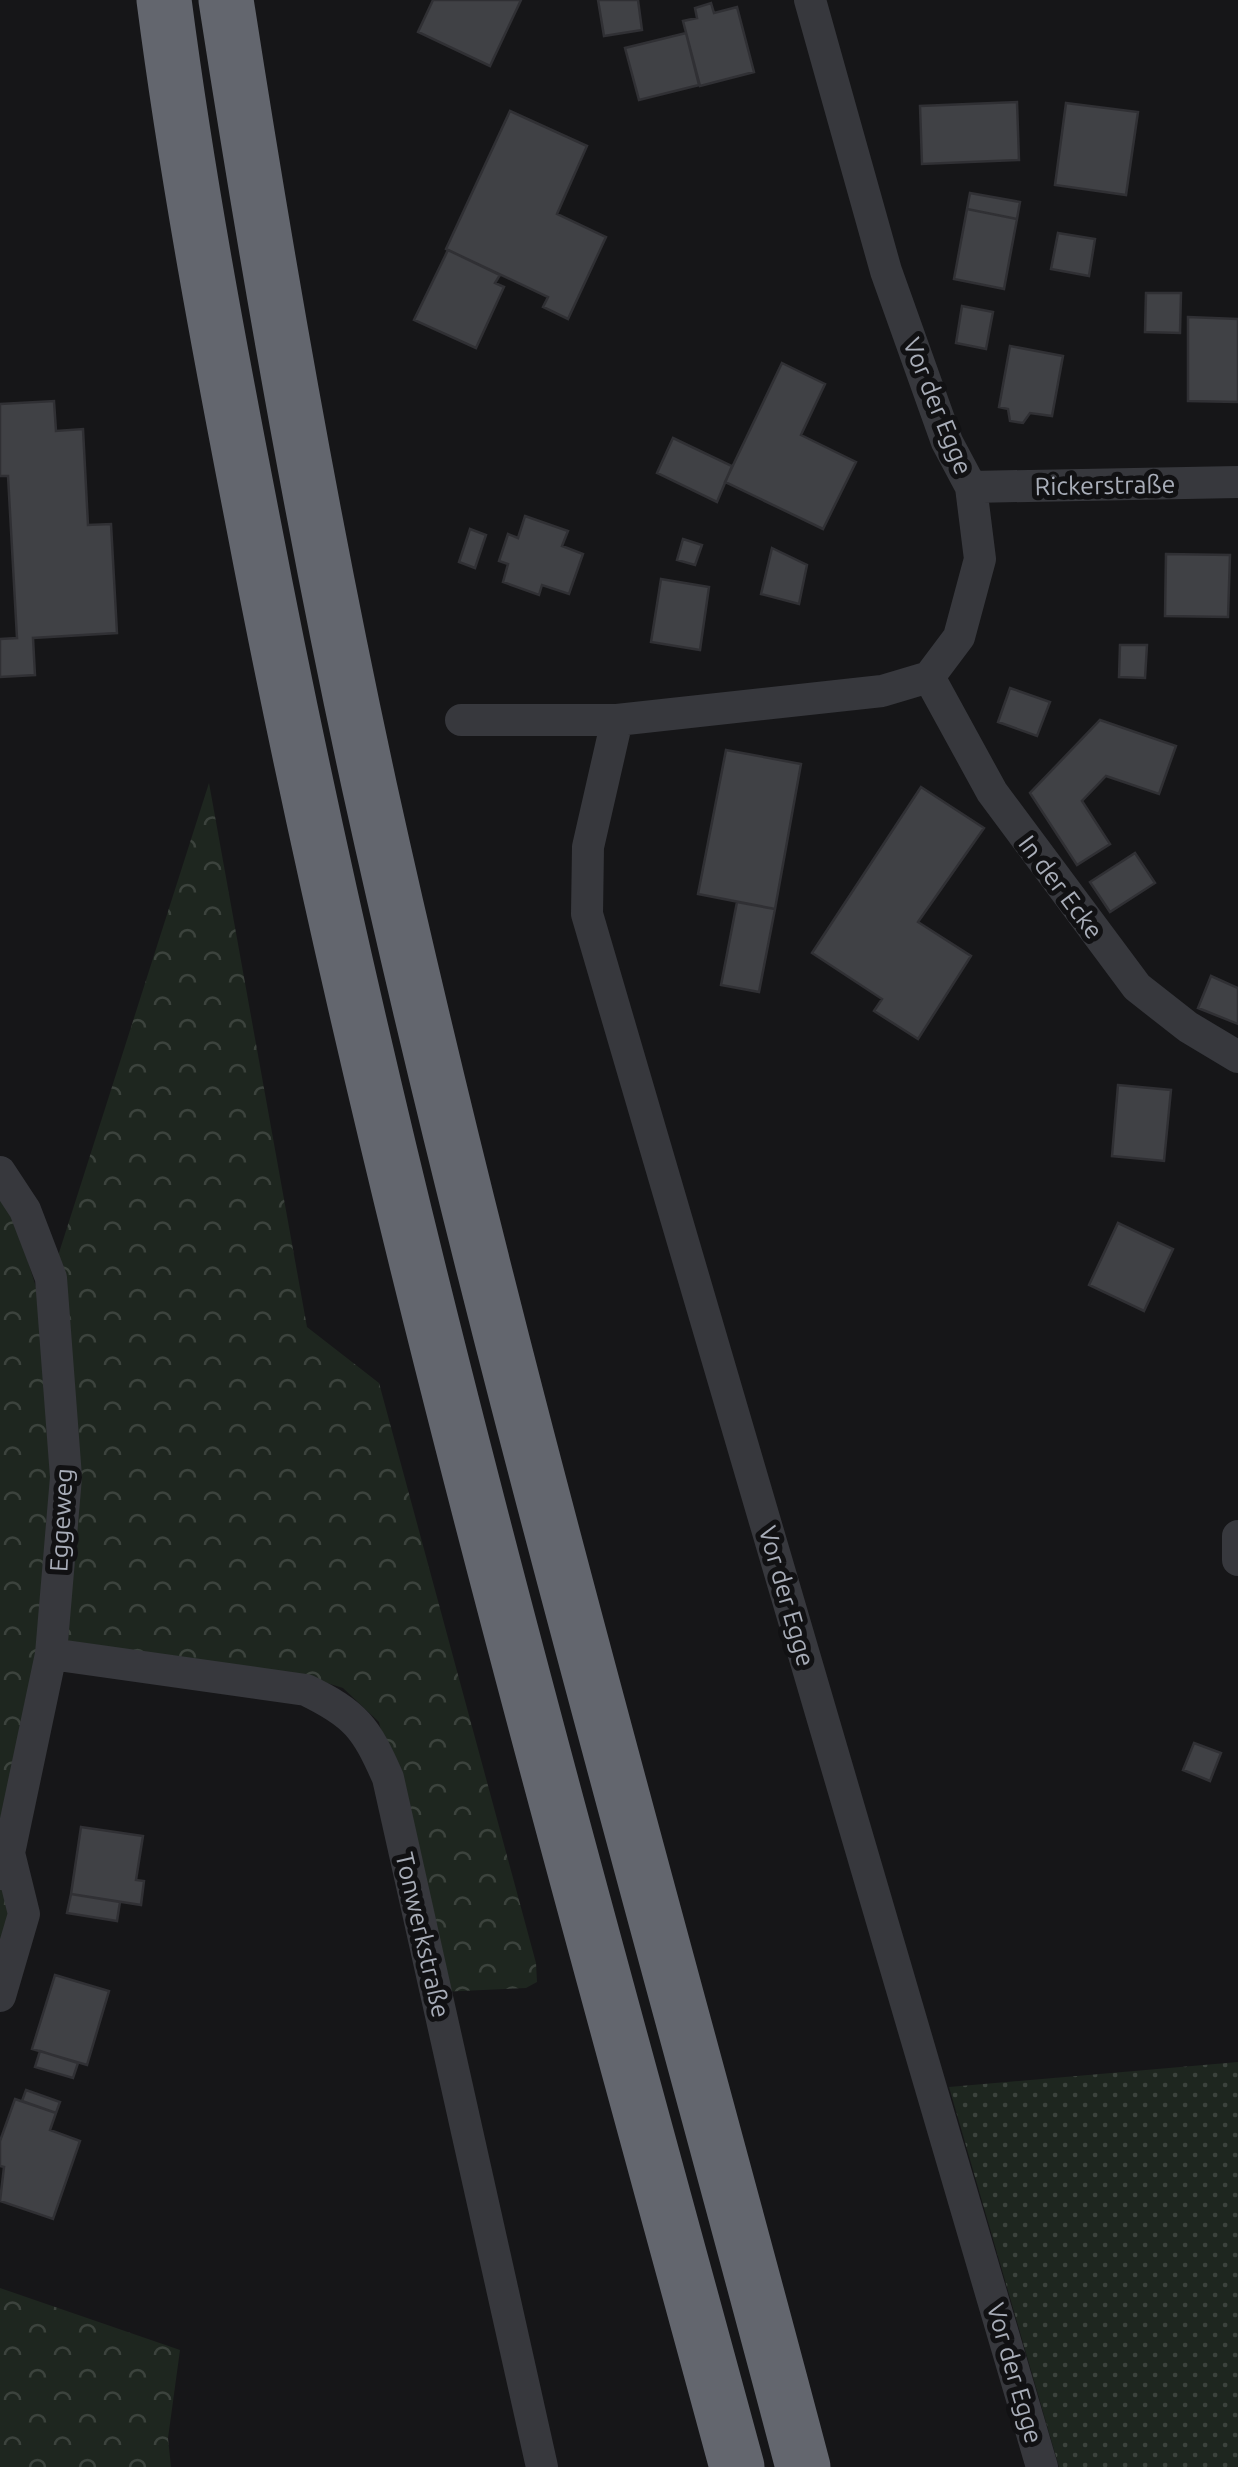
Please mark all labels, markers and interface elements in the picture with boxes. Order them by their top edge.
street label: Vor der Egge [898,334,978,478]
street label: Rickerstraße [1034,470,1176,500]
street label: In der Ecke [1013,830,1109,944]
street label: Eggeweg [44,1467,78,1573]
street label: Vor der Egge [754,1523,820,1669]
street label: Tonwerkstraße [390,1850,456,2020]
street label: Vor der Egge [982,2300,1048,2446]

